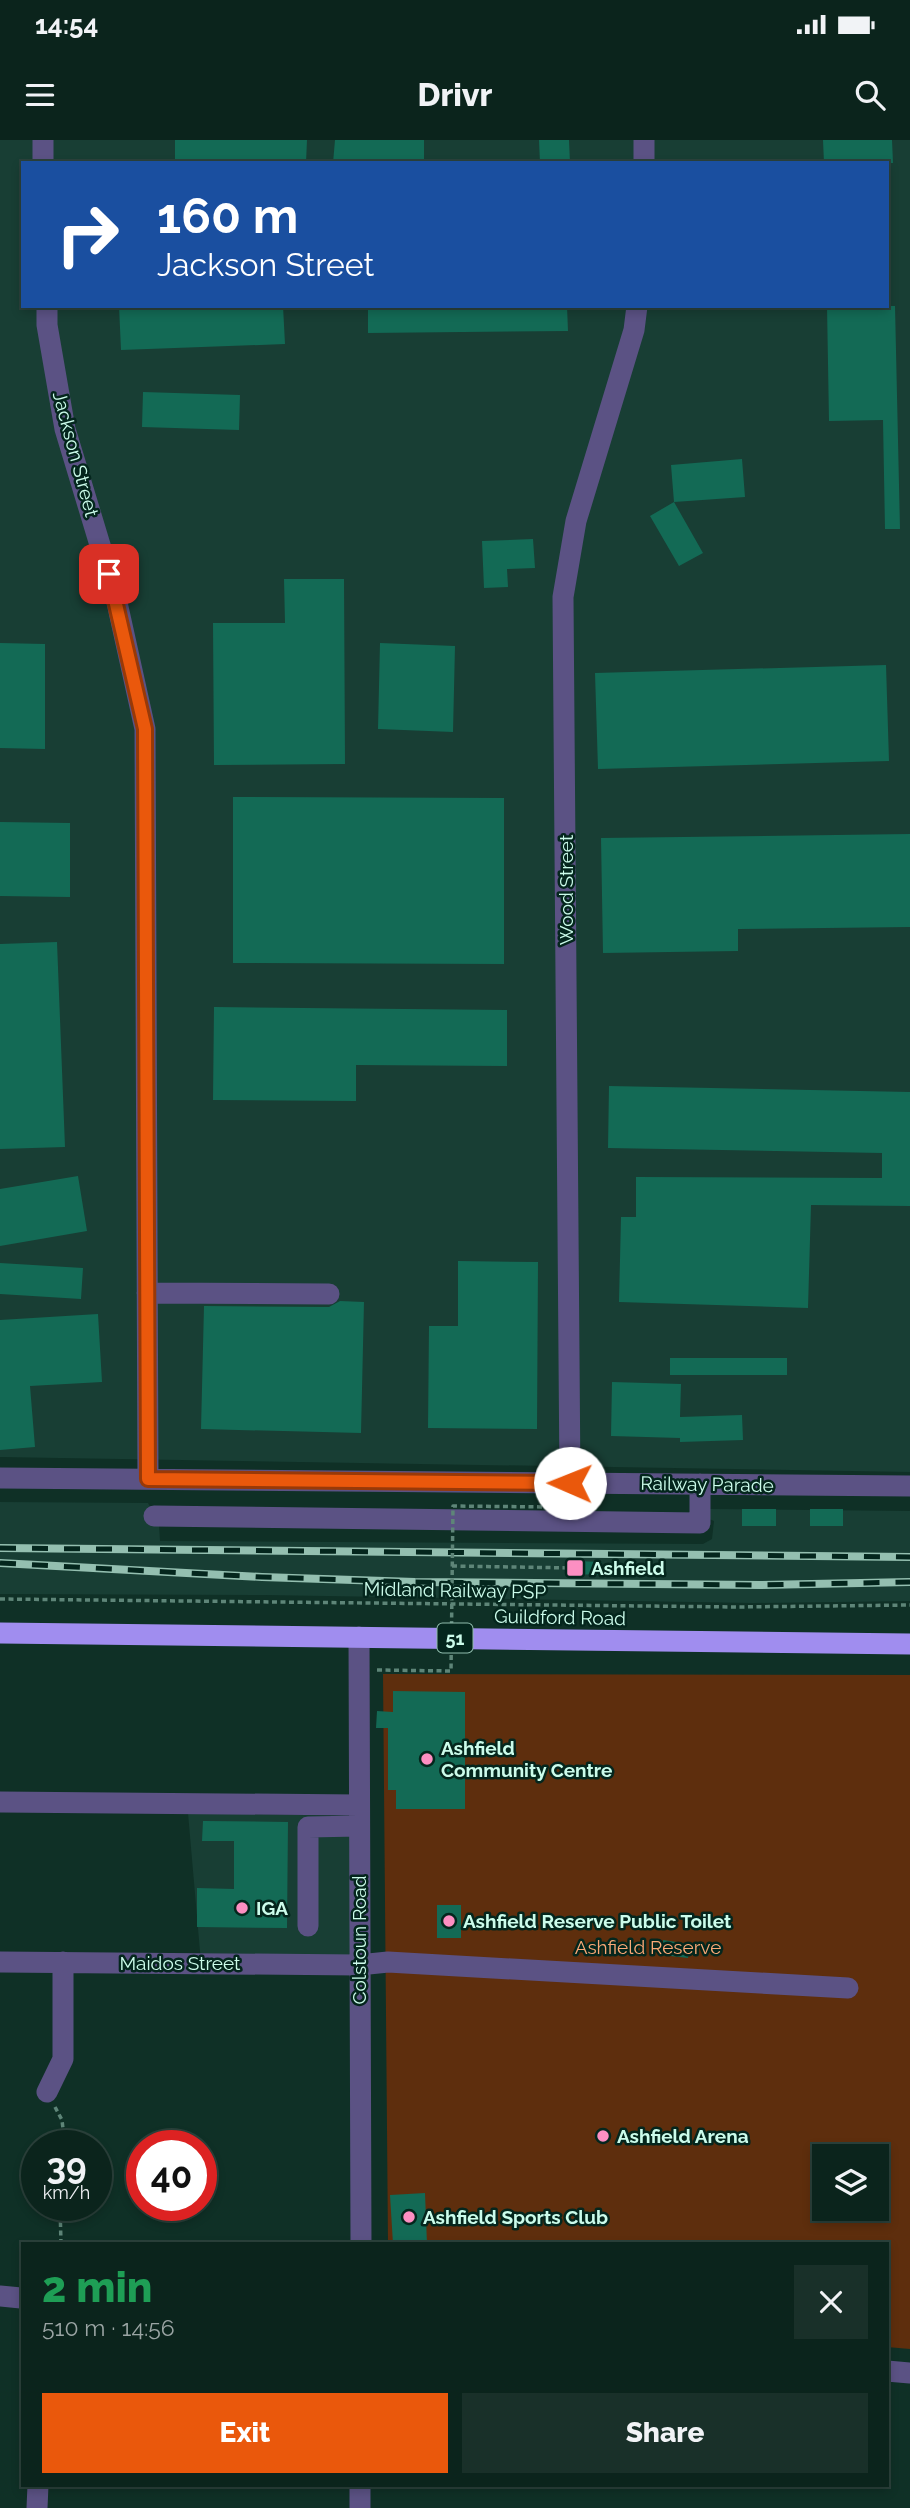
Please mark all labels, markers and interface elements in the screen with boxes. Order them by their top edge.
text: 14:54 [35,10,98,40]
icon: menu [21,76,59,114]
text: Drivr [418,76,492,113]
icon: search [851,76,889,114]
text: 160 m [157,187,298,244]
icon: right [42,189,133,280]
text: Jackson Street [157,246,374,283]
street label: Jackson Street [49,389,103,520]
pin [79,544,139,604]
icon: arrive [90,555,128,593]
street label: Wood Street [555,834,577,945]
position arrow [533,1446,607,1520]
street label: Railway Parade [640,1472,774,1496]
place label: Ashfield [591,1557,665,1579]
marker: Ashfield [565,1558,585,1578]
street label: Midland Railway PSP [364,1577,547,1603]
street label: Guildford Road [494,1605,626,1629]
road number: 51 [438,1624,472,1652]
place label: Ashfield Community Centre [441,1737,612,1781]
marker: Ashfield Community Centre [419,1751,435,1767]
street label: Colstoun Road [348,1876,370,2004]
place label: IGA [256,1897,288,1919]
marker: IGA [234,1900,250,1916]
place label: Ashfield Reserve Public Toilet [463,1910,732,1932]
marker: Ashfield Reserve Public Toilet [441,1913,457,1929]
park label: Ashfield Reserve [575,1936,721,1958]
street label: Maidos Street [120,1952,241,1974]
place label: Ashfield Arena [617,2125,749,2147]
marker: Ashfield Arena [595,2128,611,2144]
speed limit sign: 40 [126,2130,217,2221]
map controls [812,2144,889,2221]
button: layers [812,2144,889,2221]
text: 39 [46,2146,87,2187]
text: km/h [43,2182,90,2203]
place label: Ashfield Sports Club [423,2206,608,2228]
marker: Ashfield Sports Club [401,2209,417,2225]
text: 2 min [42,2263,152,2312]
button: close [794,2265,868,2339]
text: 510 m · 14:56 [42,2314,175,2341]
button: Exit [42,2393,448,2473]
button: Share [462,2393,868,2473]

